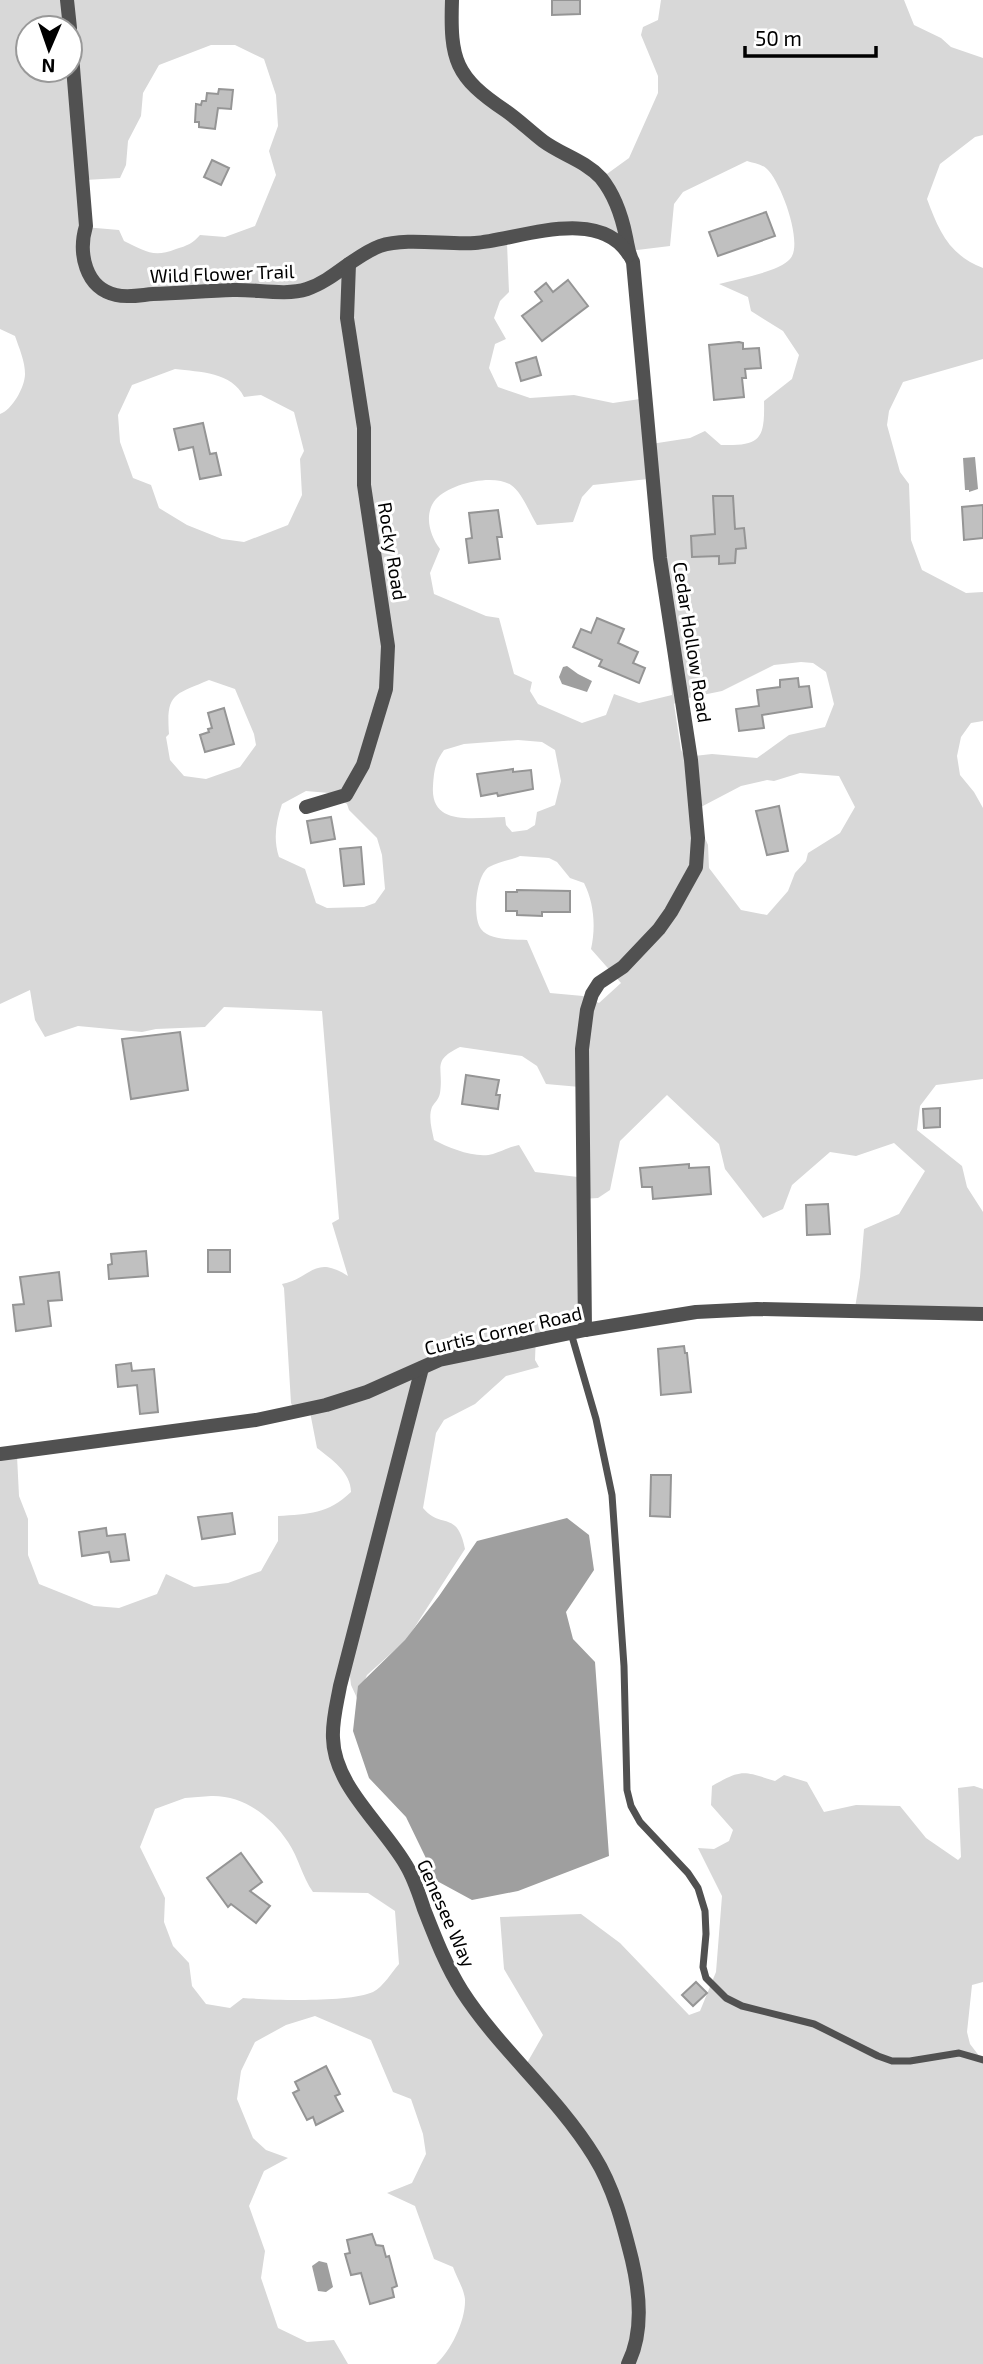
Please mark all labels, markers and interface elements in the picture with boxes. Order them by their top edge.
north arrow [14,14,84,84]
scale bar [745,14,876,58]
text: 50 m [755,25,802,50]
text: N [41,55,56,78]
street label: Wild Flower Trail [149,259,295,287]
street label: Rocky Road [374,500,412,602]
street label: Cedar Hollow Road [669,560,717,724]
street label: Curtis Corner Road [422,1301,584,1359]
street label: Genesee Way [413,1855,481,1971]

